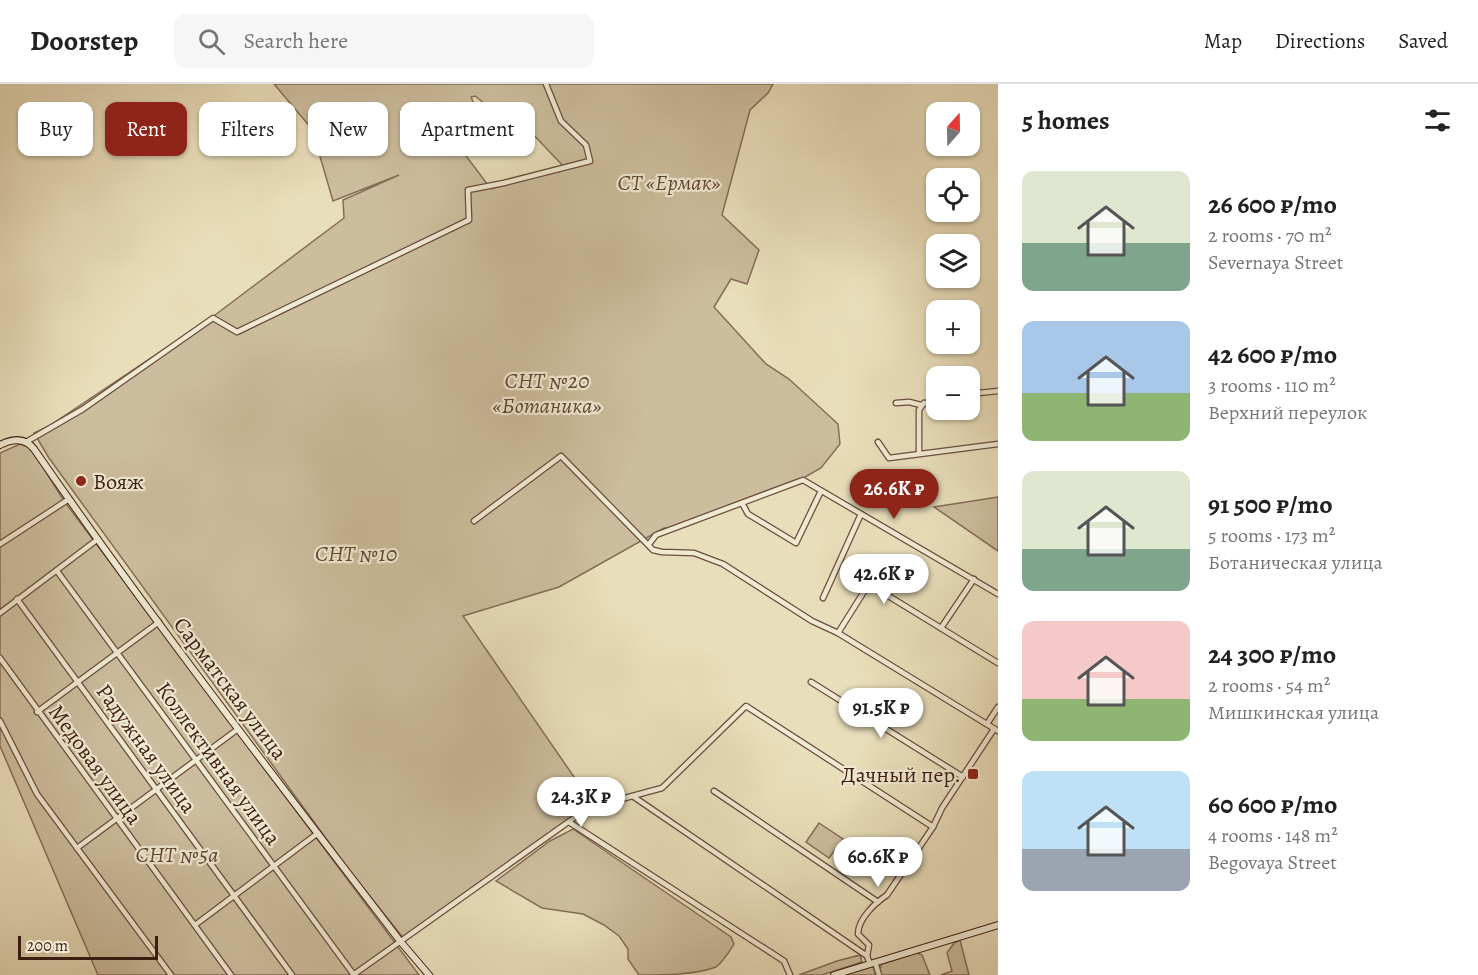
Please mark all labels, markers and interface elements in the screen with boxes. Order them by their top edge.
search box [174,14,594,68]
text: Doorstep [30,22,138,60]
icon: search [195,25,228,58]
text: Search here [243,26,348,56]
text: Map [1204,27,1242,55]
text: Directions [1275,27,1365,55]
text: Saved [1398,27,1448,55]
chip: Buy [18,102,93,156]
chip: Rent [105,102,187,156]
chip: Filters [199,102,296,156]
chip: New [308,102,388,156]
chip: Apartment [400,102,535,156]
north arrow [926,102,980,156]
map controls [926,102,980,420]
text: 5 homes [1022,103,1110,138]
icon: filters [1421,104,1454,137]
park label: СТ «Ермак» [618,168,720,198]
button: locate [926,168,980,222]
text: 26 600 ₽/mo [1208,187,1337,222]
icon: home [1070,195,1142,267]
text: 2 rooms · 70 m² [1208,222,1332,249]
button: layers [926,234,980,288]
text: Severnaya Street [1208,249,1343,276]
button: + [926,300,980,354]
text: 42 600 ₽/mo [1208,337,1337,372]
icon: home [1070,345,1142,417]
park label: СНТ №20 «Ботаника» [493,366,601,421]
button: − [926,366,980,420]
text: 3 rooms · 110 m² [1208,372,1336,399]
text: Верхний переулок [1208,399,1367,426]
place label: Вояж [93,467,144,497]
pin: 26.6K ₽ [839,469,949,520]
marker: Вояж [74,474,88,488]
text: 26.6K ₽ [864,475,924,502]
text: 91 500 ₽/mo [1208,487,1333,522]
icon: home [1070,495,1142,567]
text: 5 rooms · 173 m² [1208,522,1335,549]
park label: СНТ №10 [315,539,397,569]
text: Ботаническая улица [1208,549,1383,576]
pin: 42.6K ₽ [829,554,939,605]
text: 42.6K ₽ [854,560,914,587]
street label: Сарматская улица [166,611,294,767]
text: 24 300 ₽/mo [1208,637,1336,672]
icon: home [1070,645,1142,717]
text: 2 rooms · 54 m² [1208,672,1330,699]
street label: Коллективная улица [149,676,288,852]
street label: Радужная улица [89,678,204,820]
pin: 91.5K ₽ [826,688,936,739]
text: 91.5K ₽ [852,694,910,721]
street label: Медовая улица [41,698,150,831]
text: Мишкинская улица [1208,699,1379,726]
place label: Дачный пер. [842,760,961,790]
marker: Дачный пер. [966,767,980,781]
pin: 24.3K ₽ [526,777,636,828]
text: 24.3K ₽ [551,783,611,810]
text: 60 600 ₽/mo [1208,787,1338,822]
icon: home [1070,795,1142,867]
text: 4 rooms · 148 m² [1208,822,1338,849]
pin: 60.6K ₽ [823,837,933,888]
park label: СНТ №5а [136,840,218,870]
text: 60.6K ₽ [847,843,909,870]
text: Begovaya Street [1208,849,1337,876]
scale bar [18,933,158,960]
text: 200 m [27,935,68,957]

